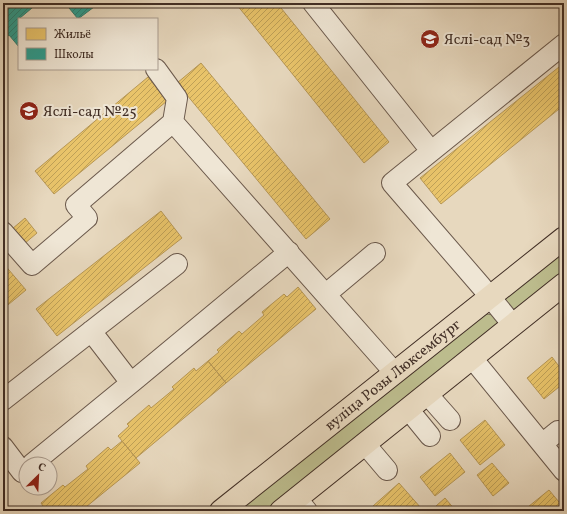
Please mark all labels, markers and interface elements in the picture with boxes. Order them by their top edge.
legend [18,18,158,70]
text: Жильё [54,27,91,43]
school or university icon: Яслі-сад №3 [419,28,441,50]
place label: Яслі-сад №3 [444,30,530,51]
text: Школы [54,47,94,63]
school or university icon: Яслі-сад №25 [18,100,40,122]
place label: Яслі-сад №25 [43,102,137,123]
street label: вуліца Розы Люксембург [321,315,466,436]
north arrow [18,456,58,496]
text: С [35,460,48,477]

